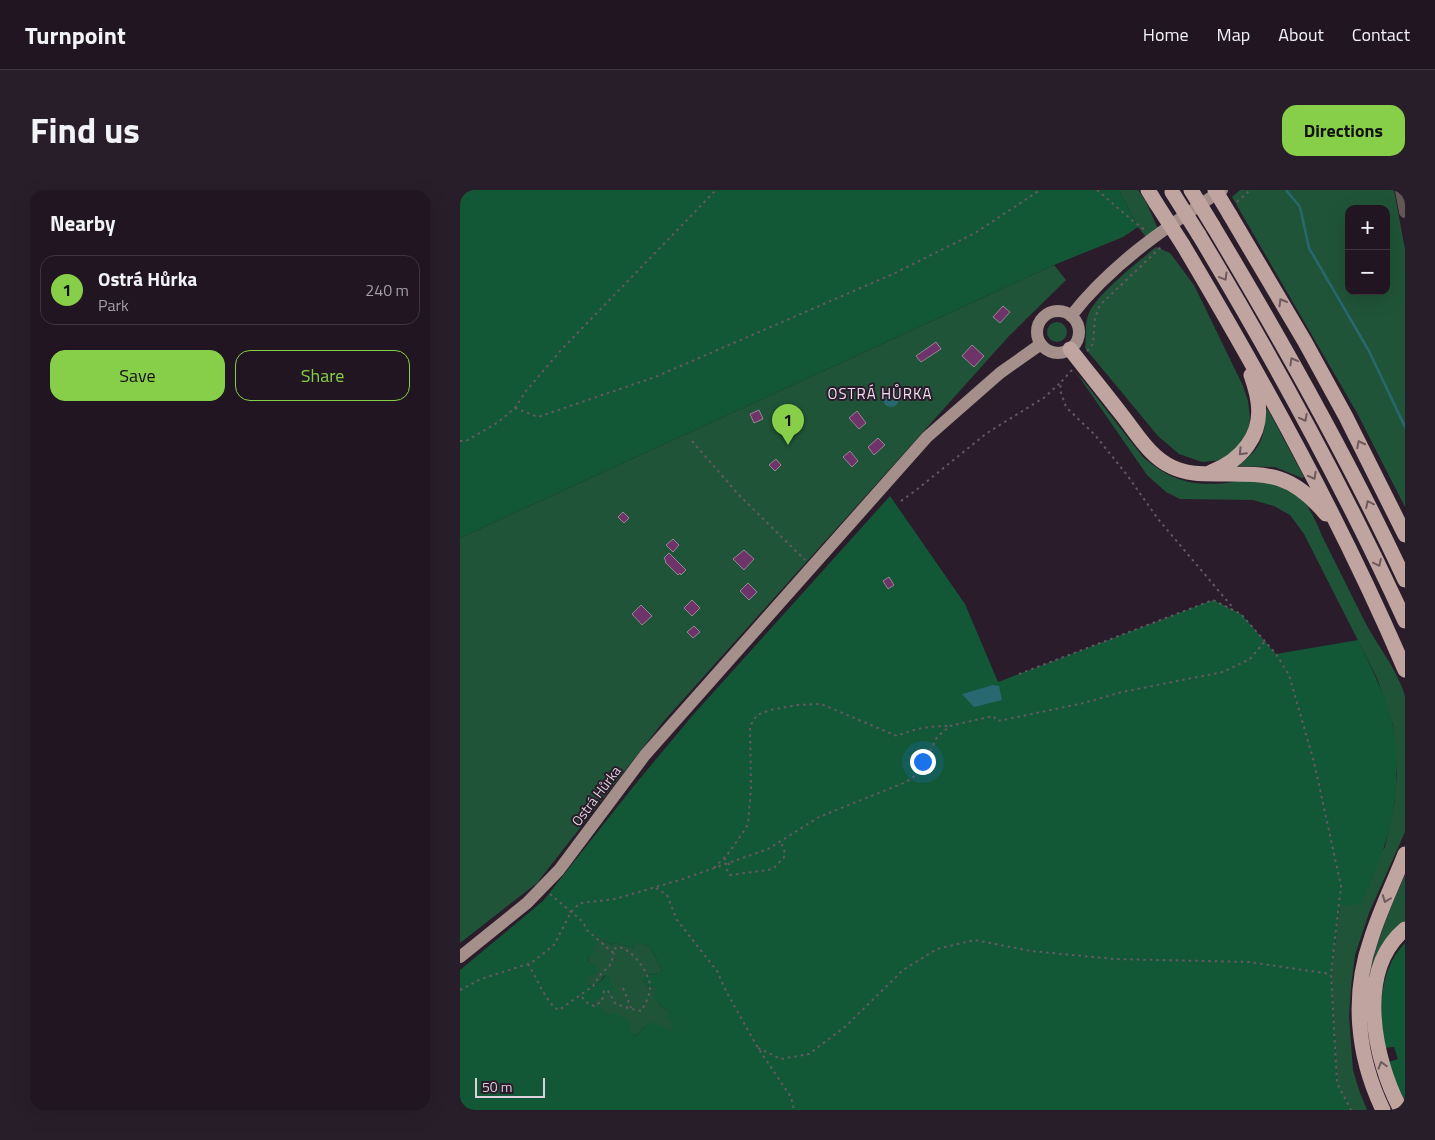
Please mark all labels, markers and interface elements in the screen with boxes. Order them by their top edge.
text: Turnpoint [25,17,126,53]
text: Home [1143,21,1189,48]
text: Map [1217,21,1250,48]
text: About [1278,21,1324,48]
text: Contact [1352,21,1410,48]
text: Find us [30,103,140,157]
button: Directions [1282,105,1405,156]
map controls [1345,205,1390,295]
button: + [1345,205,1390,250]
text: Nearby [50,207,115,239]
button: − [1345,250,1390,295]
text: Ostrá Hůrka [98,264,197,293]
one-way arrow [1218,271,1228,280]
text: 1 [63,278,71,302]
text: 240 m [365,278,409,302]
text: Park [98,293,129,317]
one-way arrow [1278,298,1288,307]
button: Save [50,350,225,401]
button: Share [235,350,410,401]
one-way arrow [1289,357,1299,366]
district label: OSTRÁ HŮRKA [828,382,932,405]
pin: 1 [772,404,804,445]
one-way arrow [1298,413,1308,422]
one-way arrow [1356,440,1366,449]
one-way arrow [1239,446,1248,455]
one-way arrow [1306,471,1316,480]
one-way arrow [1365,500,1375,509]
one-way arrow [1372,558,1382,567]
your location [910,749,936,775]
street label: Ostrá Hůrka [566,761,625,830]
one-way arrow [1382,894,1392,903]
one-way arrow [1378,1062,1388,1070]
scale bar [475,1075,545,1098]
text: 50 m [482,1076,512,1097]

